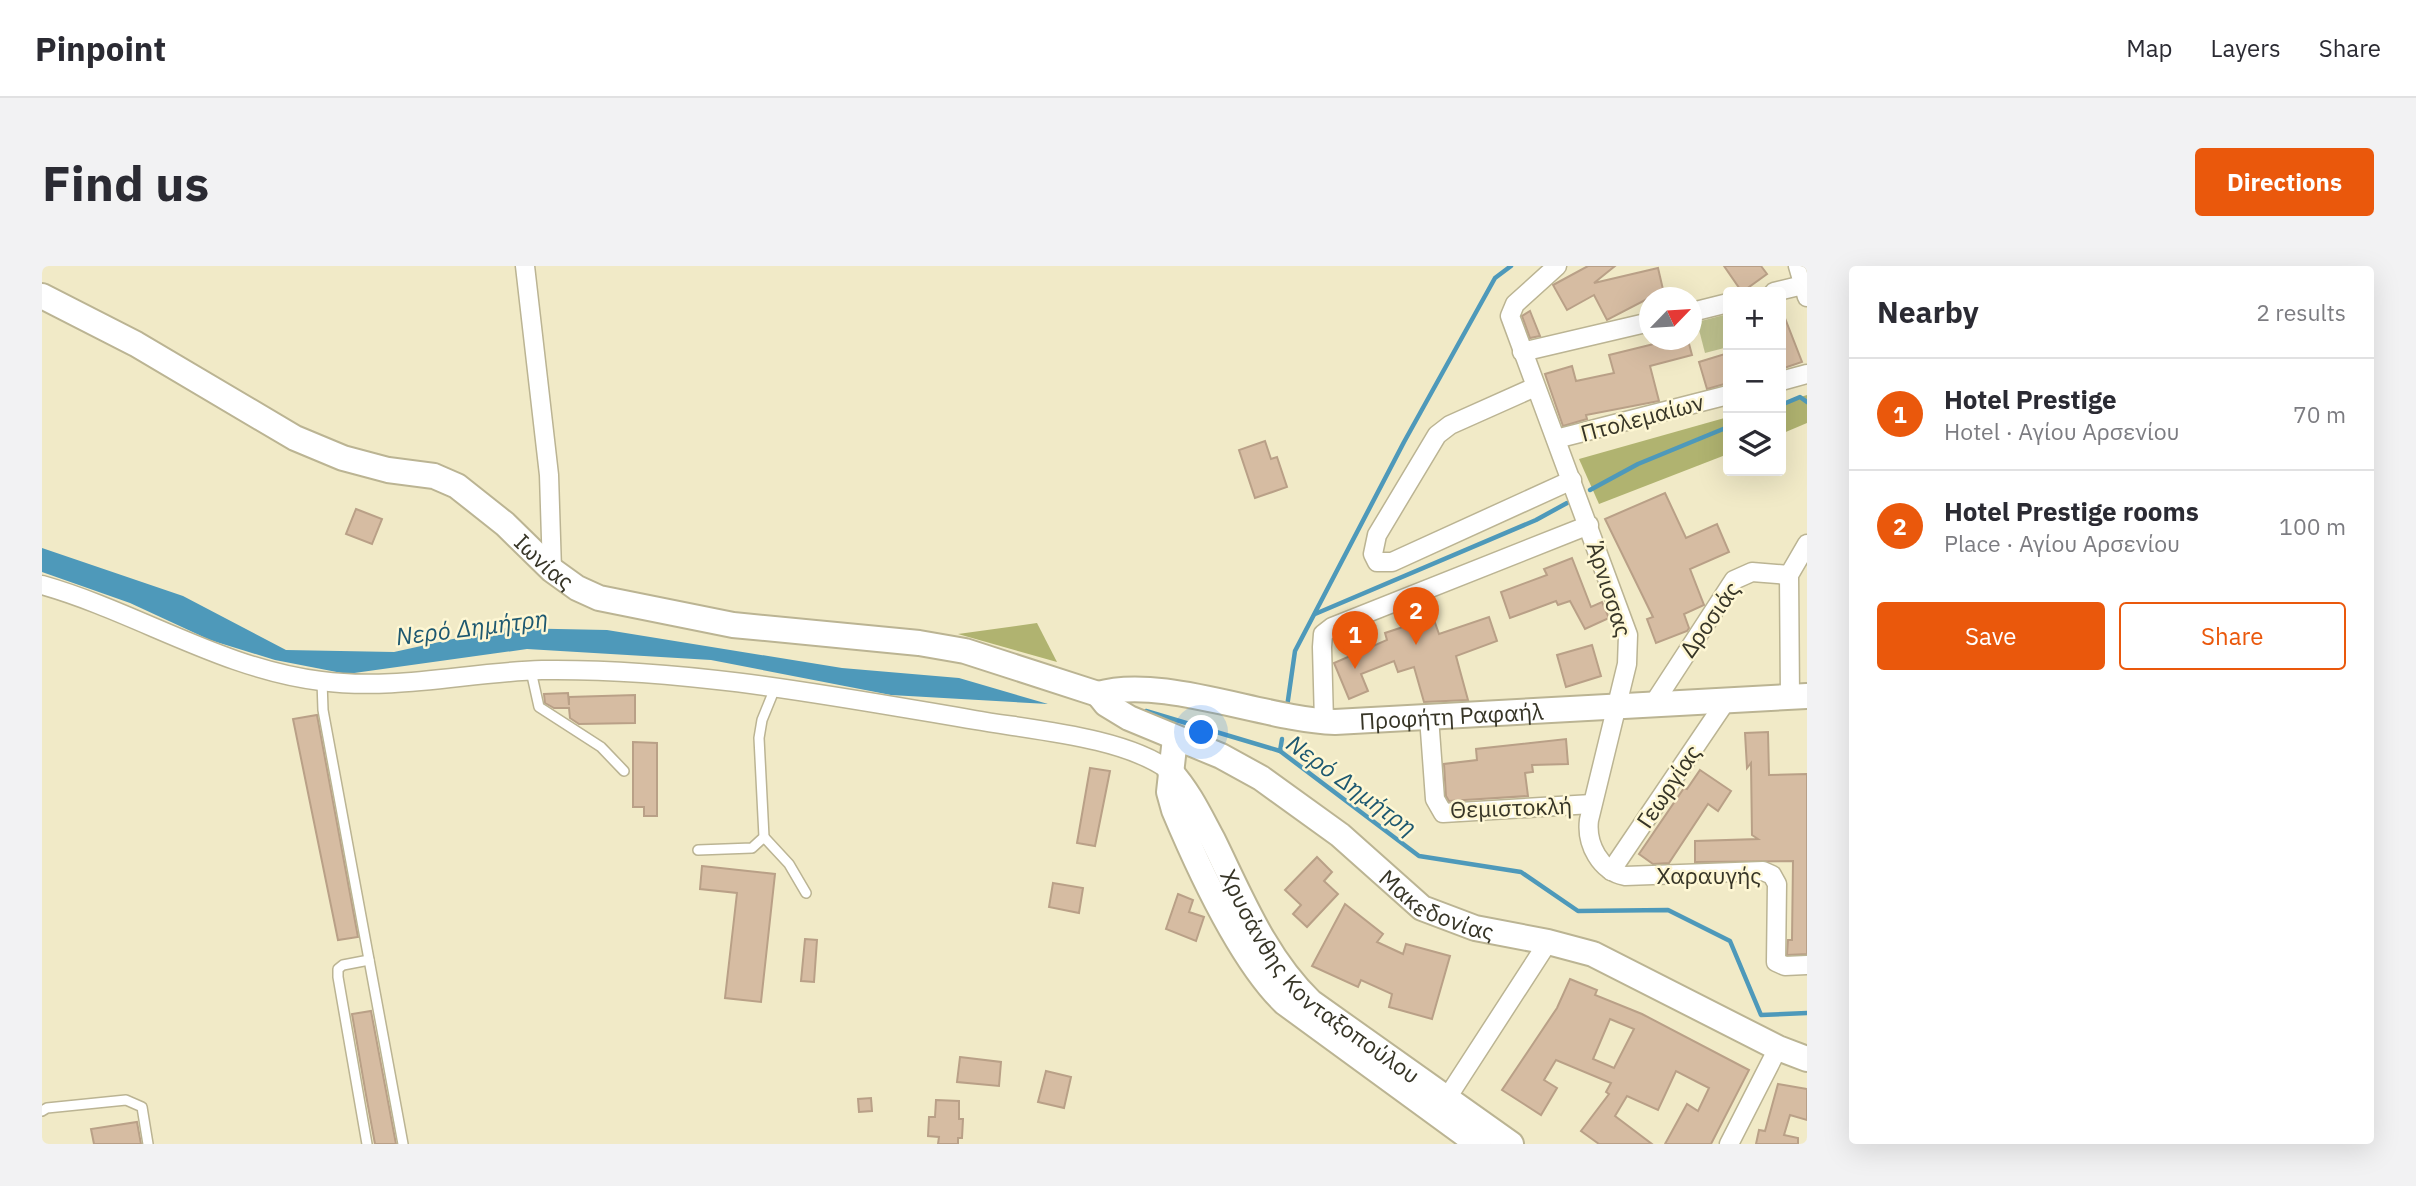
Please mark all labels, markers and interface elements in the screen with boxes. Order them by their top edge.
text: Pinpoint [35,27,166,70]
text: Map [2126,32,2173,64]
text: Layers [2211,32,2281,64]
text: Share [2319,32,2381,64]
button: Directions [2195,148,2374,216]
text: Find us [42,151,209,214]
north arrow [1639,287,1702,350]
map controls [1723,287,1786,476]
button: + [1723,287,1786,350]
text: Nearby [1877,292,1979,331]
text: 2 results [2256,297,2346,327]
button: − [1723,350,1786,413]
text: Hotel Prestige [1944,382,2117,416]
street label: Πτολεμαίων [1577,386,1707,448]
text: 1 [1893,399,1907,429]
text: 70 m [2293,399,2346,429]
button: layers [1723,413,1786,476]
text: Hotel · Αγίου Αρσενίου [1944,416,2180,446]
text: Hotel Prestige rooms [1944,494,2199,528]
text: 2 [1893,511,1907,541]
text: 100 m [2279,511,2346,541]
street label: Ιωνίας [508,527,580,596]
text: Place · Αγίου Αρσενίου [1944,528,2180,558]
street label: Άρνισσας [1581,538,1639,640]
street label: Δροσιάς [1672,575,1746,663]
pin: 2 [1393,587,1439,645]
water label: Νερό Δημήτρη [394,602,550,652]
button: Save [1877,602,2105,670]
button: Share [2119,602,2346,670]
pin: 1 [1332,611,1378,669]
street label: Προφήτη Ραφαήλ [1358,696,1545,736]
your location [1184,715,1218,749]
water label: Νερό Δημήτρη [1280,727,1424,843]
street label: Γεωργίας [1629,738,1707,834]
street label: Θεμιστοκλή [1449,790,1573,824]
street label: Χαραυγής [1657,860,1761,890]
street label: Μακεδονίας [1373,862,1496,946]
street label: Χρυσάνθης Κονταξοπούλου [1214,864,1426,1090]

